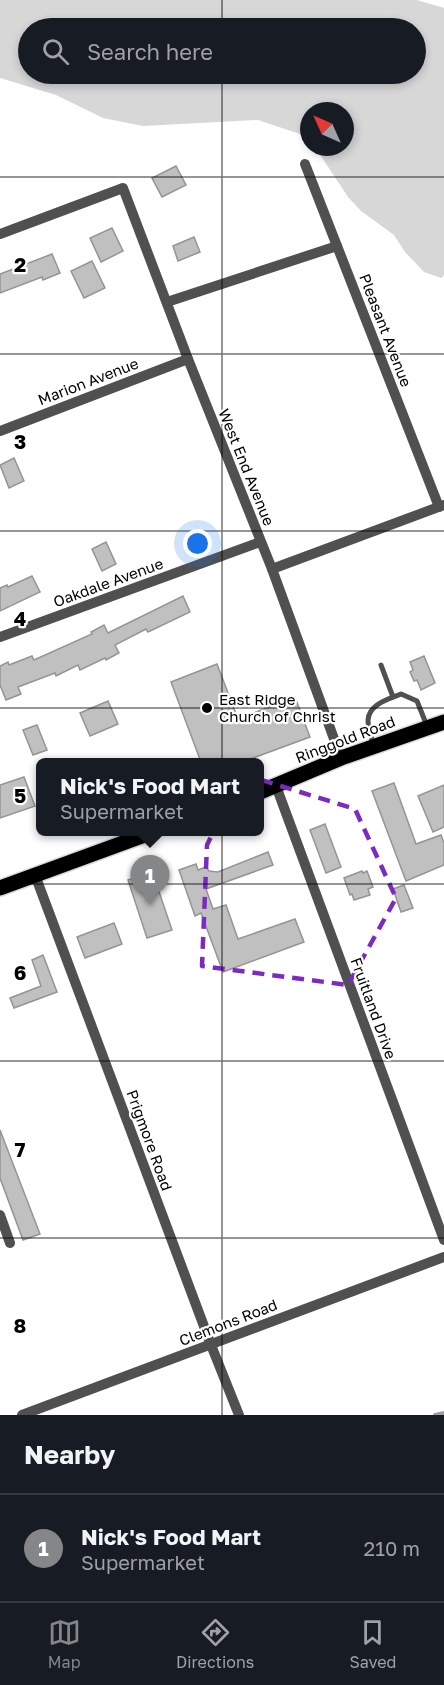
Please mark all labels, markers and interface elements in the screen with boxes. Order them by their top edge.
search box [18,18,426,84]
icon: search [39,35,72,68]
text: Search here [87,38,213,65]
north arrow [300,102,354,156]
text: 2 [14,252,26,276]
street label: Pleasant Avenue [356,271,416,389]
street label: Marion Avenue [35,353,141,408]
street label: West End Avenue [215,406,279,528]
text: 3 [14,429,26,453]
your location [183,529,212,558]
street label: Oakdale Avenue [51,554,166,610]
text: 4 [14,606,26,630]
place label: East Ridge Church of Christ [219,690,336,725]
marker: East Ridge Church of Christ [200,701,214,715]
street label: Ringgold Road [293,712,397,766]
popup [36,758,264,836]
text: Nick's Food Mart [60,772,240,799]
text: 5 [14,783,26,807]
text: Supermarket [60,799,184,823]
pin: 1 [130,856,170,905]
street label: Fruitland Drive [347,955,401,1061]
text: 6 [14,960,26,984]
street label: Prigmore Road [123,1087,177,1193]
text: 7 [15,1137,26,1161]
street label: Clemons Road [176,1295,280,1349]
text: 8 [14,1313,26,1337]
text: Nearby [24,1439,115,1470]
text: Nick's Food Mart [81,1523,261,1550]
text: 1 [38,1536,49,1560]
text: 210 m [364,1536,420,1560]
text: Supermarket [81,1550,205,1574]
tab: Map [48,1616,81,1672]
tab: Directions [176,1616,254,1672]
tab: Saved [350,1616,396,1672]

